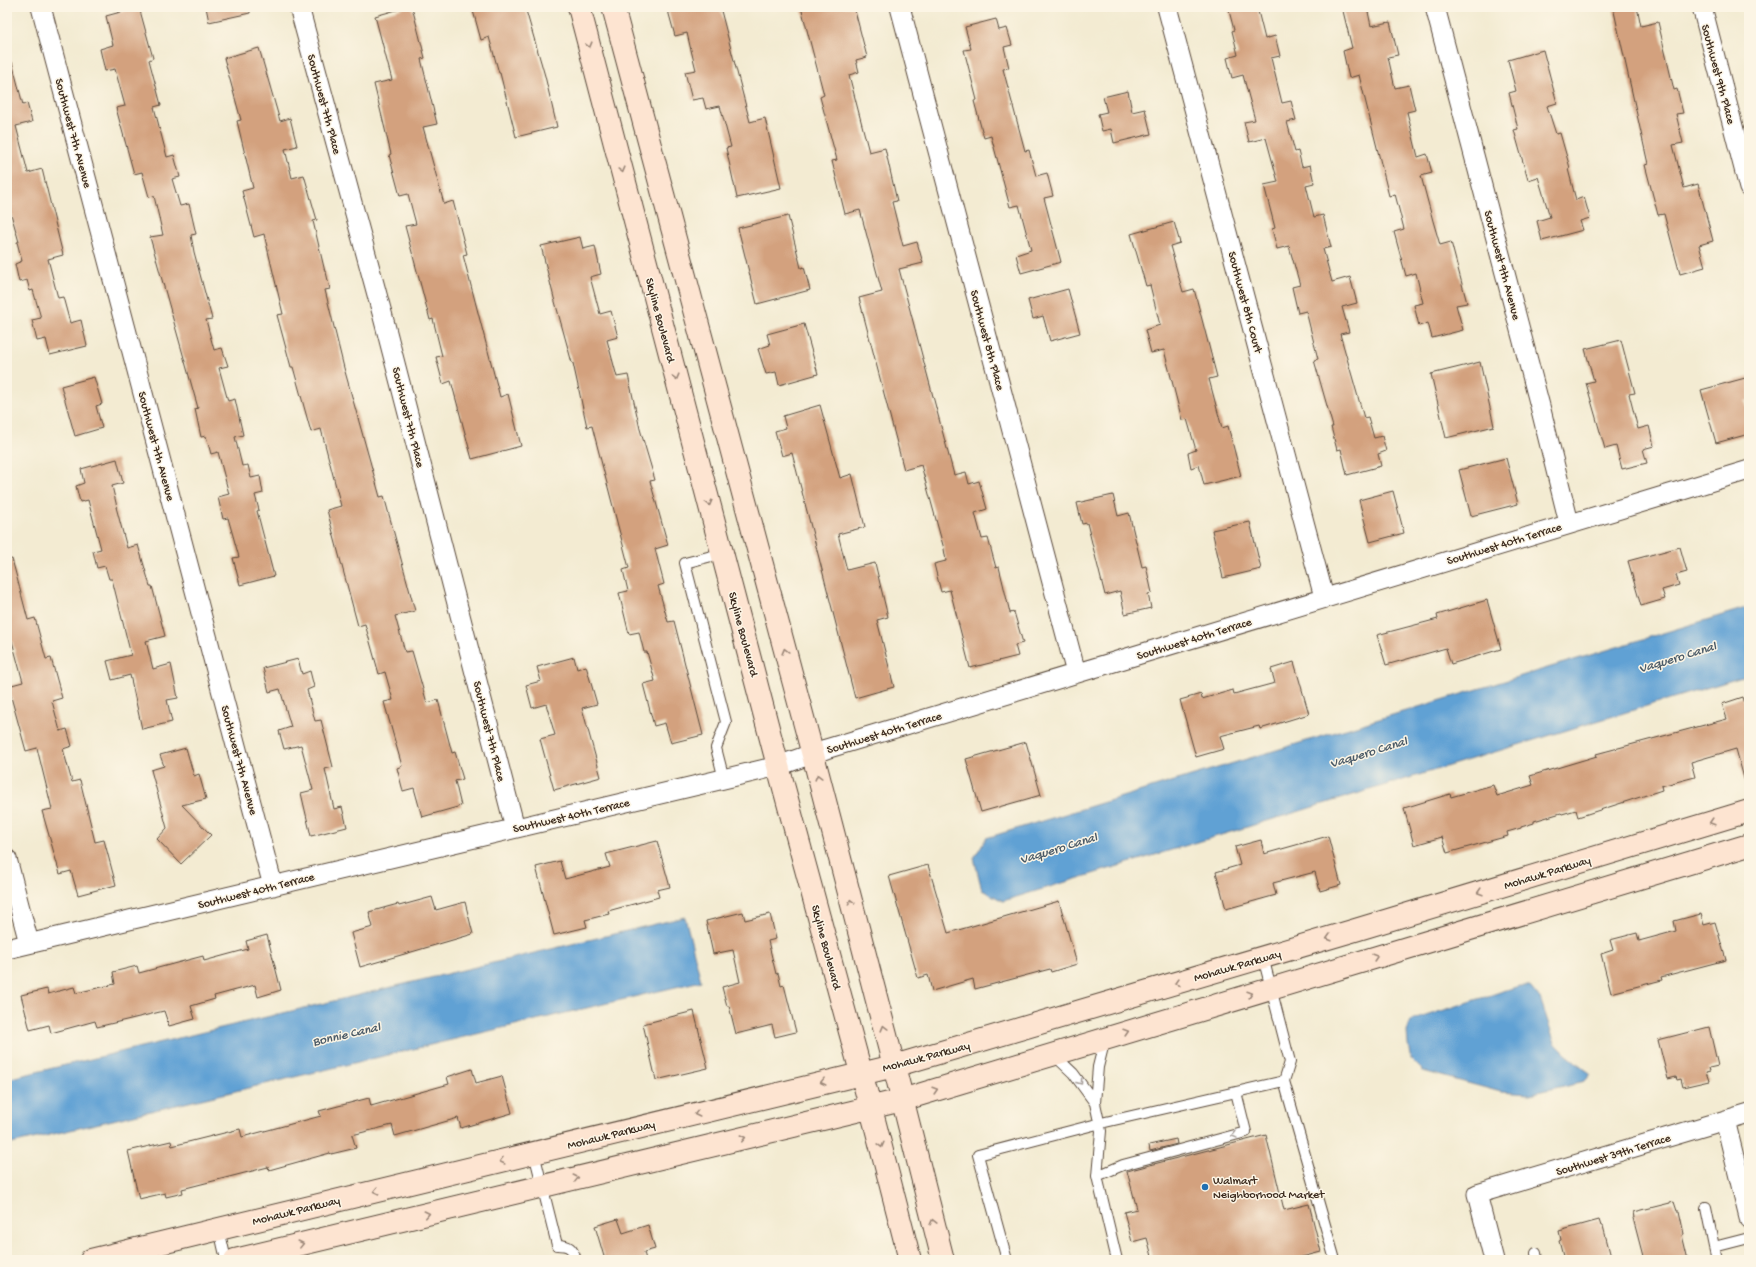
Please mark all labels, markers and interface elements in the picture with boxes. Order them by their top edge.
street label: Southwest 9th Place [1697,23,1737,127]
one-way arrow [584,41,593,48]
street label: Southwest 7th Place [303,53,343,157]
street label: Southwest 7th Avenue [51,77,94,191]
one-way arrow [617,167,626,174]
street label: Southwest 9th Avenue [1480,209,1523,323]
street label: Southwest 8th Court [1224,250,1265,356]
street label: Skyline Boulevard [641,277,677,365]
street label: Southwest 8th Place [966,289,1006,393]
street label: Southwest 7th Place [388,366,427,470]
one-way arrow [672,374,680,381]
street label: Southwest 7th Avenue [134,390,177,504]
one-way arrow [705,500,713,506]
street label: Southwest 40th Terrace [1445,521,1564,569]
street label: Skyline Boulevard [724,591,760,679]
street label: Southwest 40th Terrace [1135,616,1254,664]
water label: Vaquero Canal [1637,639,1719,677]
one-way arrow [781,648,789,654]
street label: Southwest 7th Place [469,680,508,784]
street label: Southwest 7th Avenue [217,704,260,818]
street label: Southwest 40th Terrace [825,710,944,758]
water label: Vaquero Canal [1328,734,1410,772]
one-way arrow [814,773,823,780]
street label: Southwest 40th Terrace [512,797,632,837]
one-way arrow [1708,817,1715,826]
water label: Vaquero Canal [1018,830,1100,868]
street label: Mohawk Parkway [1503,854,1593,894]
street label: Southwest 40th Terrace [197,871,317,913]
one-way arrow [1477,887,1484,896]
one-way arrow [847,899,856,906]
street label: Skyline Boulevard [807,904,843,992]
one-way arrow [1326,933,1333,942]
street label: Mohawk Parkway [1192,948,1283,986]
one-way arrow [1371,953,1378,962]
one-way arrow [1174,978,1181,986]
one-way arrow [1247,990,1254,999]
water label: Bonnie Canal [311,1020,383,1050]
one-way arrow [880,1025,889,1032]
one-way arrow [1122,1028,1129,1037]
street label: Mohawk Parkway [881,1040,972,1076]
one-way arrow [820,1078,826,1086]
one-way arrow [1075,1078,1083,1085]
one-way arrow [931,1086,938,1095]
one-way arrow [693,1109,700,1117]
street label: Mohawk Parkway [566,1118,657,1154]
one-way arrow [1231,1130,1238,1139]
street label: Southwest 39th Terrace [1555,1132,1673,1180]
one-way arrow [740,1134,746,1142]
one-way arrow [876,1142,884,1148]
one-way arrow [499,1156,505,1164]
one-way arrow [572,1175,579,1183]
place label: Walmart Neighborhood Market [1213,1175,1325,1203]
marker: Walmart Neighborhood Market [1200,1182,1210,1192]
one-way arrow [373,1187,379,1195]
street label: Mohawk Parkway [251,1194,342,1230]
one-way arrow [424,1210,430,1218]
one-way arrow [929,1219,938,1226]
one-way arrow [297,1240,304,1249]

